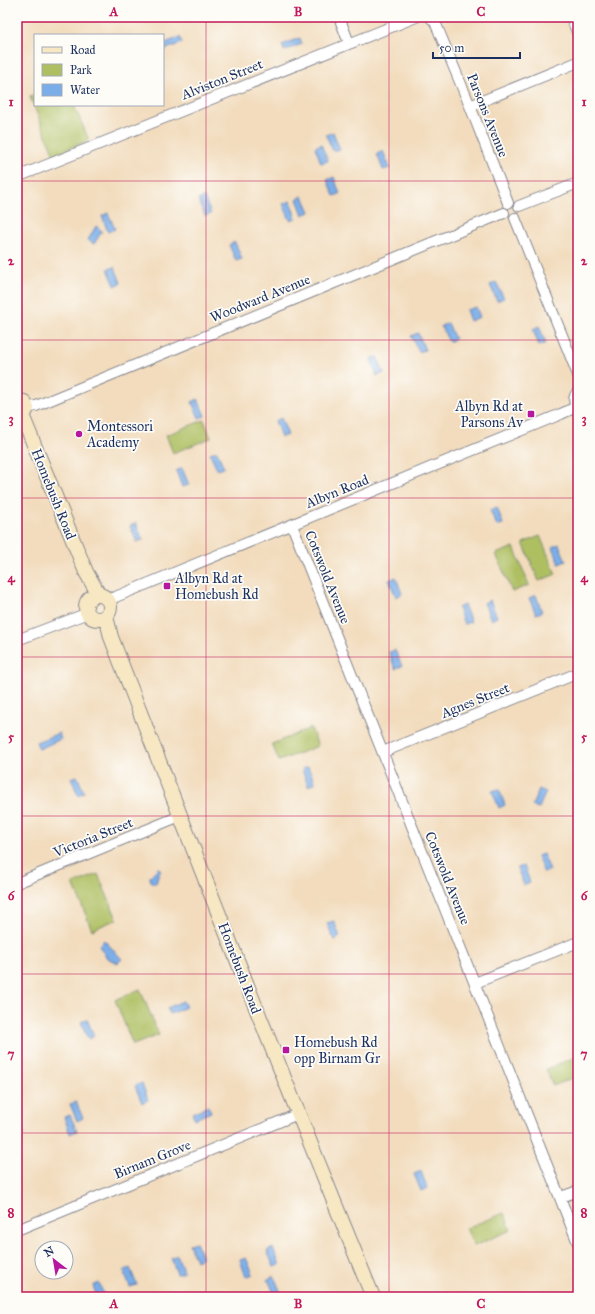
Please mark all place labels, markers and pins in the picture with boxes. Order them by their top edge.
place label: Albyn Rd at Parsons Av [454,398,524,431]
marker: Albyn Rd at Parsons Av [526,409,536,419]
place label: Montessori Academy [86,418,153,451]
marker: Montessori Academy [74,429,84,439]
place label: Albyn Rd at Homebush Rd [174,570,259,603]
marker: Albyn Rd at Homebush Rd [162,581,172,591]
place label: Homebush Rd opp Birnam Gr [294,1034,381,1067]
marker: Homebush Rd opp Birnam Gr [281,1045,291,1055]

